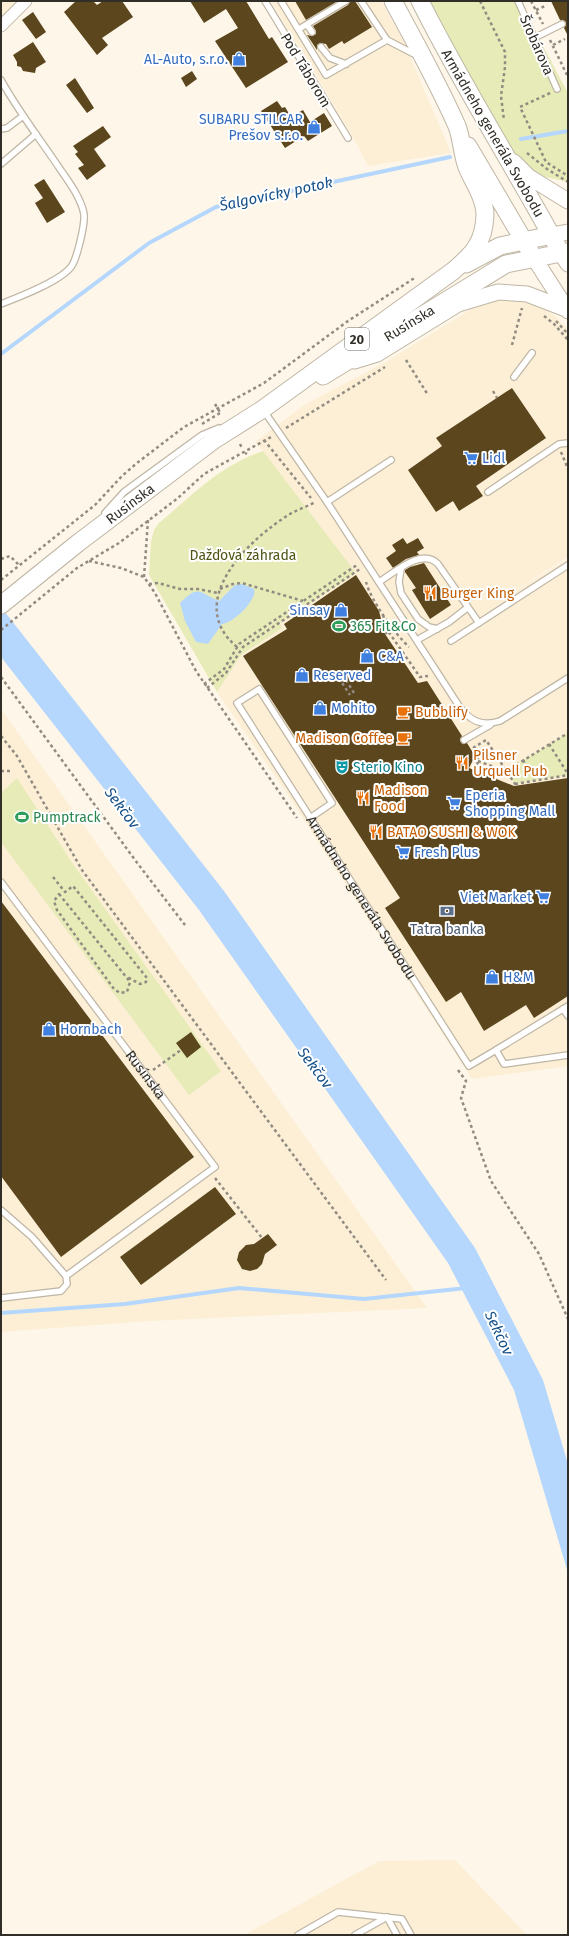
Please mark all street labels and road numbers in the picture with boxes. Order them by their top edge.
street label: Šrobárova [516,12,558,78]
street label: Pod Táborom [277,30,334,111]
street label: Armádneho generála Svobodu [437,46,548,220]
street label: Rusínska [381,302,438,346]
road number: 20 [345,328,369,350]
street label: Rusínska [103,480,158,528]
street label: Armádneho generála Svobodu [302,813,420,983]
street label: Rusínska [122,1047,169,1103]

